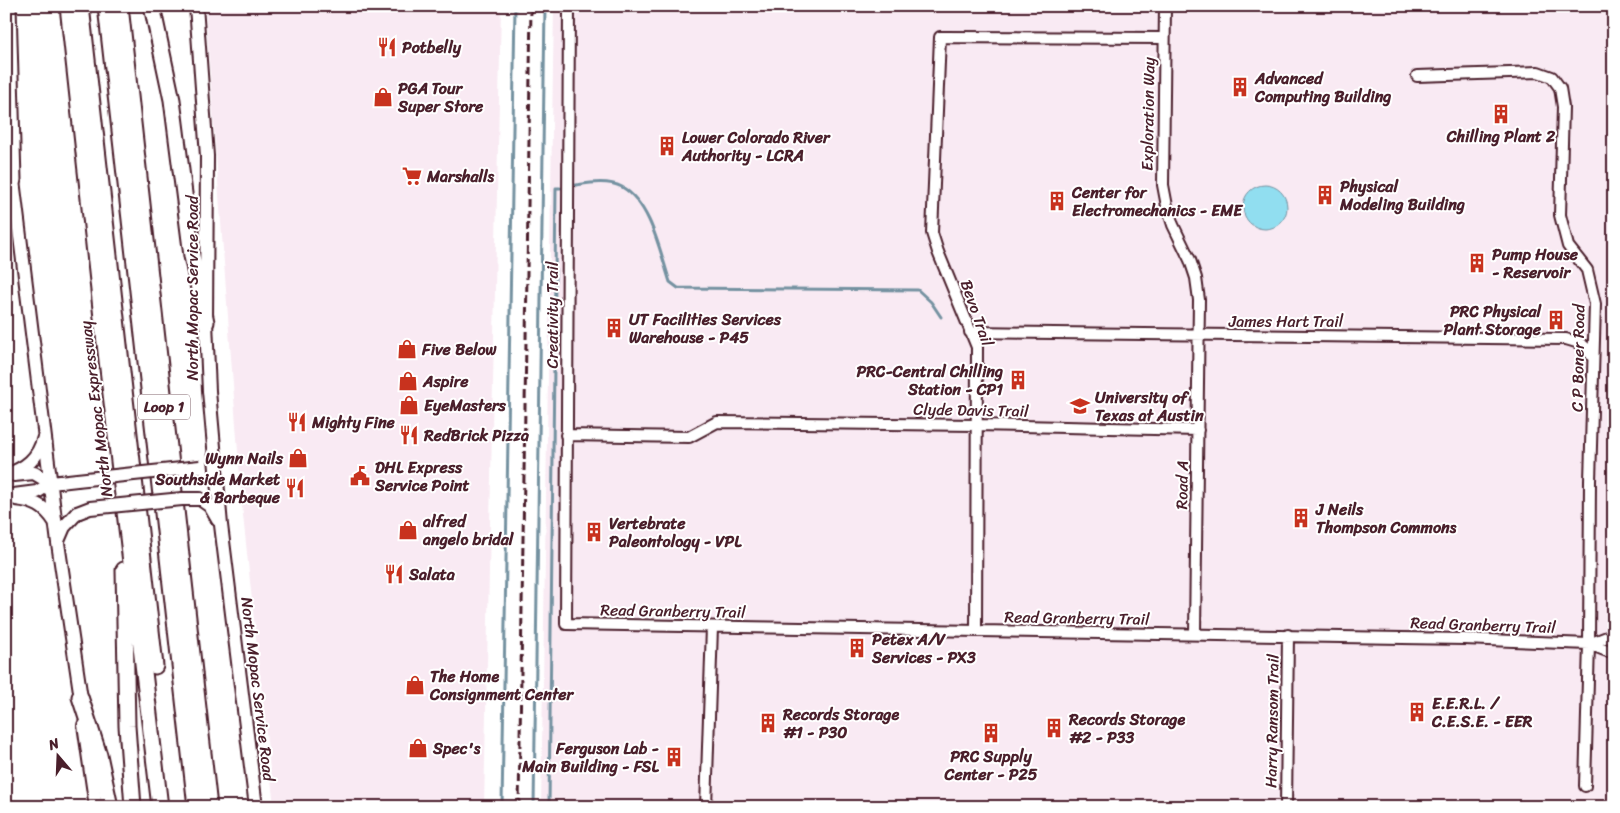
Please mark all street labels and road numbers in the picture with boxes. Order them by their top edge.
street label: Exploration Way [1133,56,1164,171]
street label: North Mopac Service Road [178,194,207,381]
street label: Creativity Trail [538,261,567,369]
street label: Bevo Trail [952,276,1002,351]
street label: C P Boner Road [1563,302,1593,412]
street label: James Hart Trail [1228,307,1344,336]
street label: North Mopac Expressway [71,318,121,499]
road number: Loop 1 [138,394,190,420]
street label: Clyde Davis Trail [913,394,1029,426]
street label: Road A [1167,460,1197,510]
street label: North Mopac Service Road [232,595,284,784]
street label: Read Granberry Trail [600,595,746,627]
street label: Read Granberry Trail [1004,602,1150,634]
street label: Read Granberry Trail [1410,608,1557,642]
street label: Harry Ransom Trail [1256,653,1288,788]

